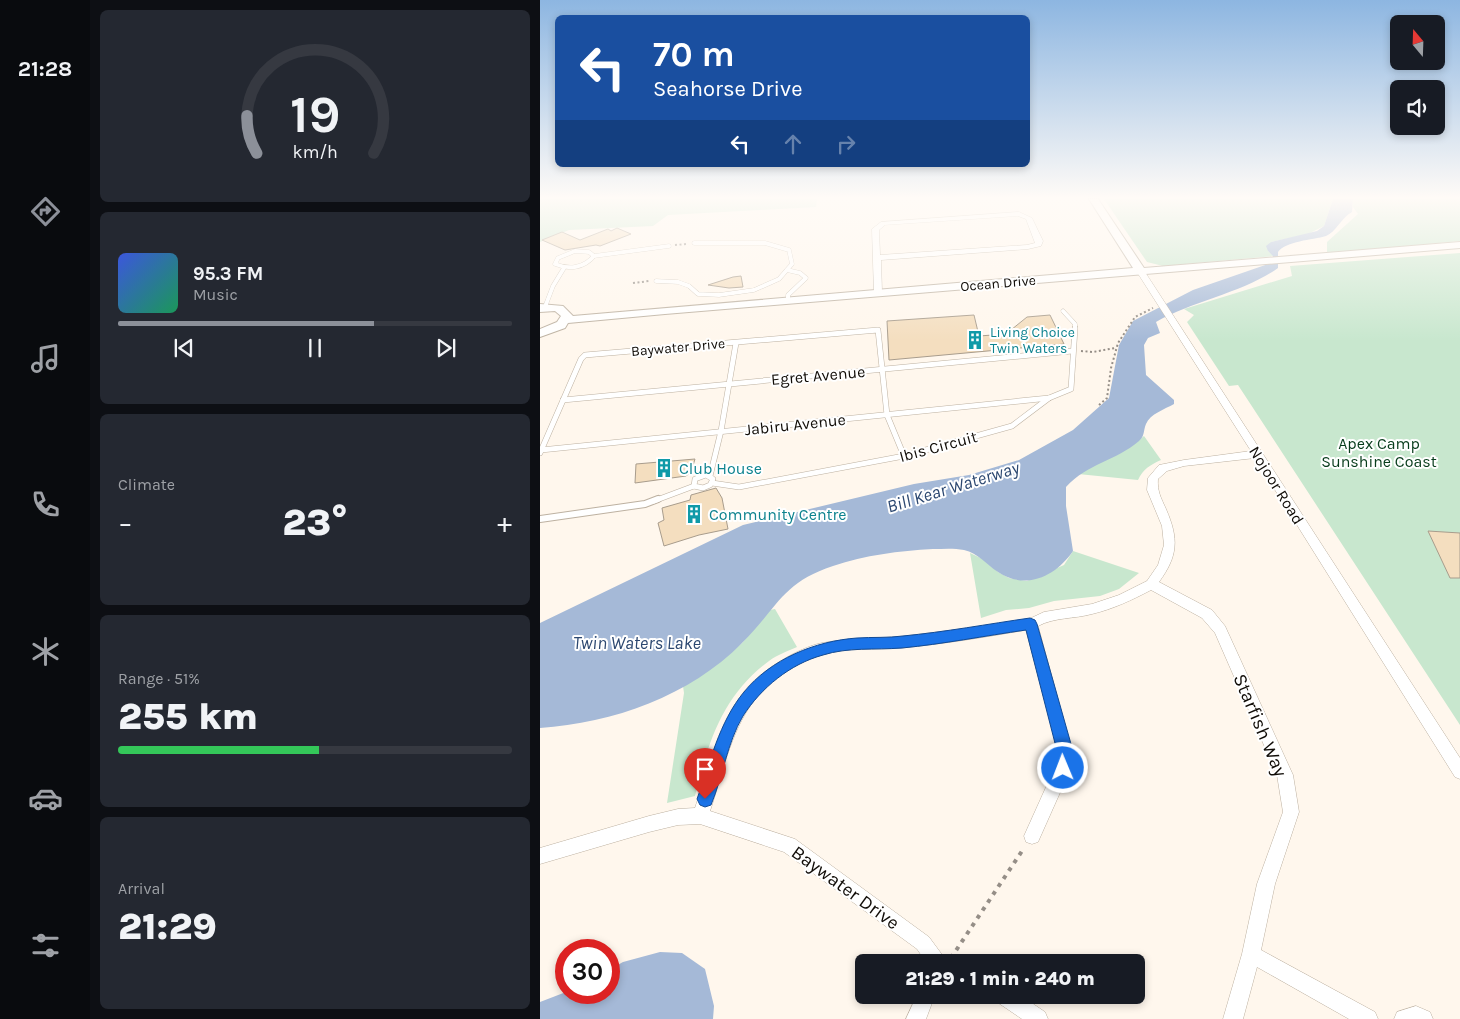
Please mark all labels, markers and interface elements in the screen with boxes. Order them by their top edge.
north arrow [1390,15,1445,70]
map controls [1390,15,1445,135]
text: 70 m [653,34,735,75]
icon: left [570,35,635,100]
text: 21:28 [18,56,72,82]
text: Seahorse Drive [653,76,802,102]
button: sound [1390,80,1445,135]
text: 19 [290,84,340,145]
icon: left [726,130,754,158]
icon: ahead [779,130,807,158]
icon: right [832,130,860,158]
text: km/h [292,142,338,163]
icon: directions [28,194,63,229]
text: 95.3 FM [193,263,263,285]
street label: Ocean Drive [960,272,1036,295]
text: Music [193,285,238,304]
place label: Living Choice Twin Waters [990,324,1075,357]
building icon: Living Choice Twin Waters [964,329,986,351]
icon: previous [170,334,198,362]
icon: pause [301,334,329,362]
icon: next [432,334,460,362]
street label: Baywater Drive [630,335,726,360]
icon: music [28,341,63,376]
street label: Egret Avenue [770,362,866,389]
street label: Jabiru Avenue [744,410,846,439]
street label: Ibis Circuit [897,427,979,466]
park label: Apex Camp Sunshine Coast [1321,434,1437,471]
street label: Nojoor Road [1245,443,1308,528]
water label: Bill Kear Waterway [884,456,1023,518]
building icon: Club House [653,457,675,479]
place label: Club House [679,459,762,478]
text: Climate [118,475,175,494]
icon: phone [28,487,63,522]
text: 23° [282,500,348,545]
building icon: Community Centre [683,503,705,525]
place label: Community Centre [709,505,847,524]
text: − [118,506,133,539]
text: + [497,506,512,539]
water label: Twin Waters Lake [573,632,701,654]
icon: climate [28,634,63,669]
text: Range · 51% [118,669,200,688]
street label: Starfish Way [1229,671,1292,780]
text: 255 km [118,694,258,739]
position arrow [1036,741,1088,793]
pin [684,748,726,799]
icon: arrive [691,755,719,783]
icon: car [28,781,63,816]
street label: Baywater Drive [787,841,904,934]
text: Arrival [118,879,165,898]
text: 21:29 [118,904,217,949]
icon: filters [28,928,63,963]
speed limit sign: 30 [555,939,620,1004]
text: 21:29 · 1 min · 240 m [905,968,1095,990]

